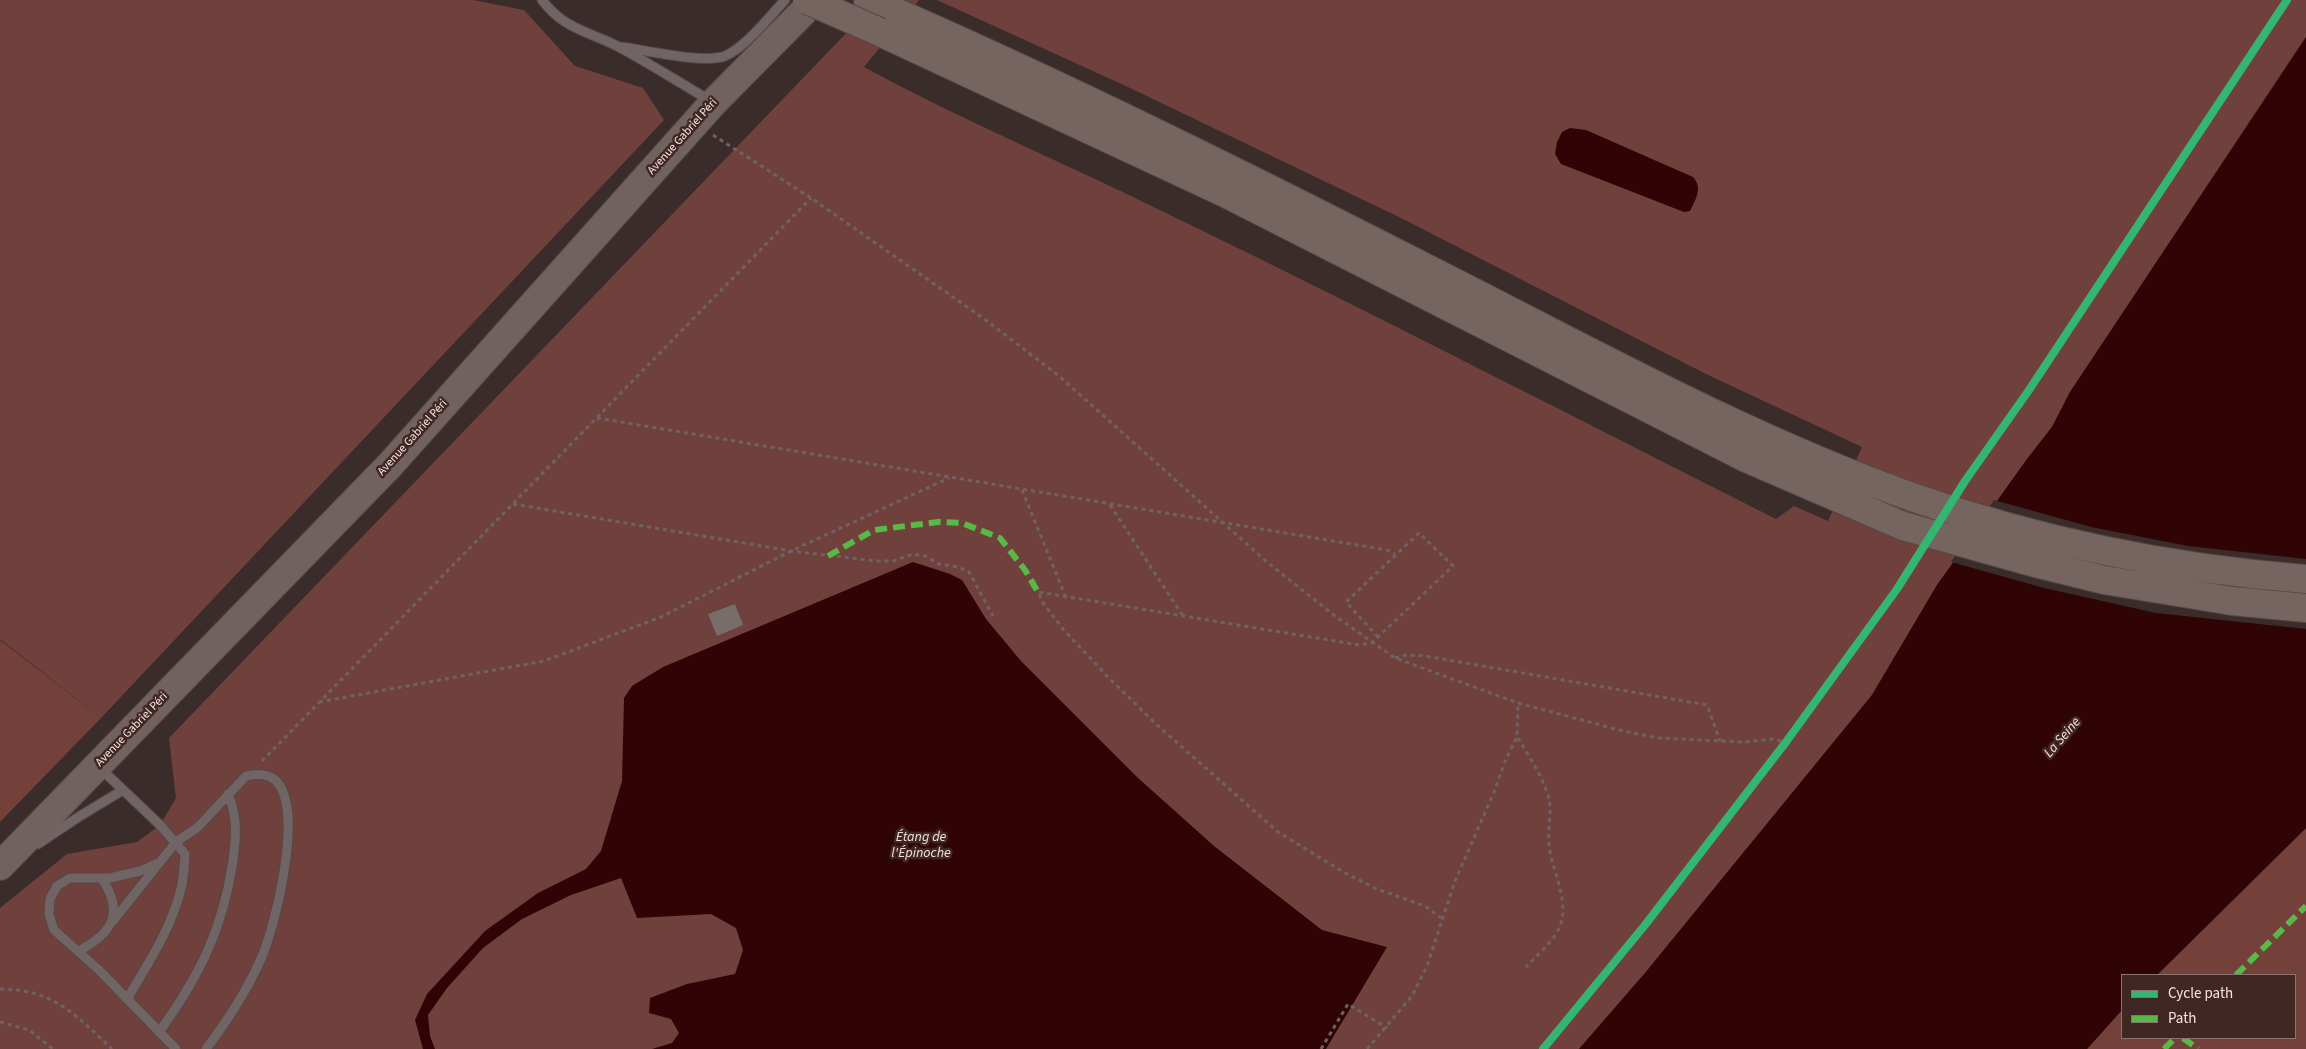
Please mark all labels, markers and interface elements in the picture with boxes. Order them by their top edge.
street label: Avenue Gabriel Péri [645,96,721,178]
street label: Avenue Gabriel Péri [375,397,451,479]
street label: Avenue Gabriel Péri [93,690,171,770]
water label: La Seine [2041,714,2085,762]
water label: Étang de l'Épinoche [891,830,951,862]
legend [2121,974,2296,1039]
text: Cycle path [2168,983,2233,1004]
text: Path [2168,1008,2196,1029]

